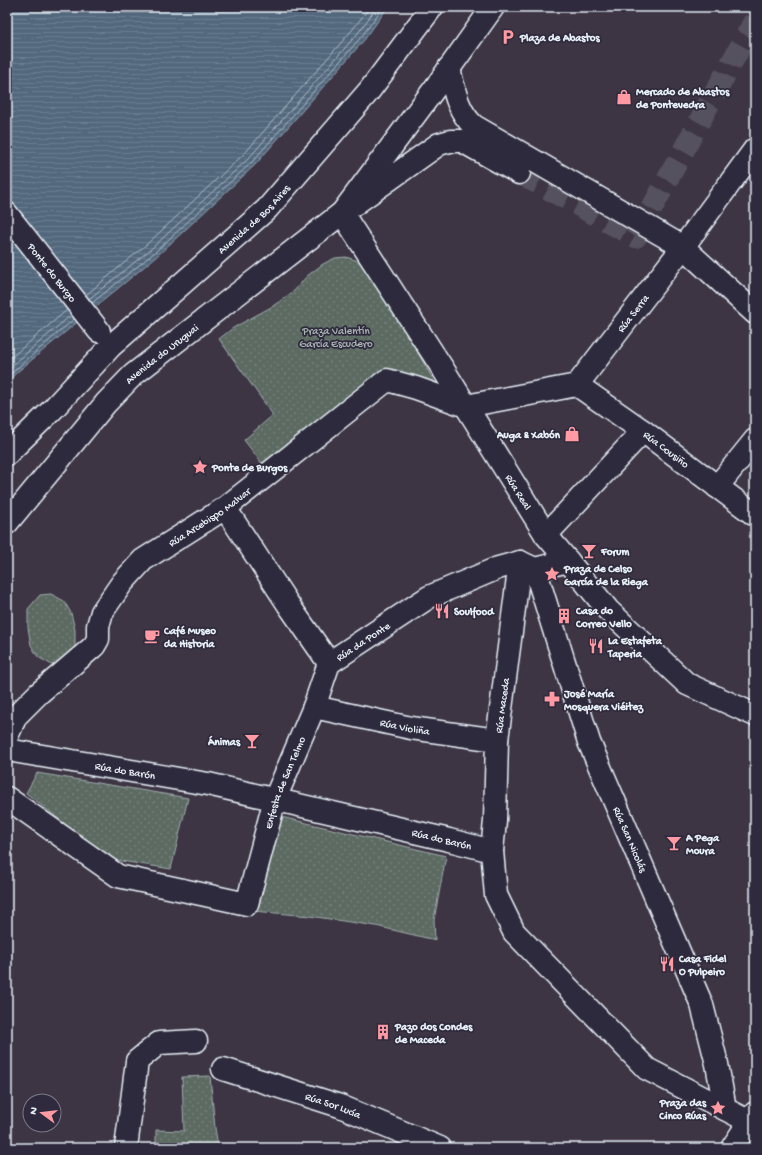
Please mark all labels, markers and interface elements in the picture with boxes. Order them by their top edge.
parking icon: Plaza de Abastos [499,28,517,46]
place label: Plaza de Abastos [519,32,601,45]
place label: Mercado de Abastos de Pontevedra [636,86,730,112]
shop icon: Mercado de Abastos de Pontevedra [615,88,633,106]
street label: Avenida de Bos Aires [216,182,294,257]
street label: Ponte do Burgo [24,241,78,305]
street label: Rúa Serra [616,292,653,335]
street label: Avenida do Uruguai [124,322,202,387]
park label: Praza Valentín García Escudero [299,326,373,351]
shop icon: Auga & Xabón [563,425,581,443]
place label: Auga & Xabón [496,429,561,443]
street label: Rúa Cousiño [640,429,691,471]
place icon: Ponte de Burgos [191,458,209,476]
place label: Ponte de Burgos [211,462,288,476]
street label: Rúa Real [502,473,533,513]
street label: Rúa Arcebispo Malvar [167,485,255,550]
bar icon: Forum [580,542,598,560]
place label: Forum [600,547,629,559]
place label: Praza de Celso García de la Riega [563,564,649,590]
place icon: Praza de Celso García de la Riega [543,565,561,583]
restaurant icon: Soulfood [433,602,451,620]
place label: Soulfood [454,606,495,619]
place label: Casa do Correo Vello [575,606,632,631]
building icon: Casa do Correo Vello [555,607,573,625]
street label: Rúa da Ponte [335,620,393,665]
place label: Café Museo da Historia [163,625,216,651]
cafe icon: Café Museo da Historia [143,627,161,645]
place label: La Estafeta Taperia [607,635,663,661]
restaurant icon: La Estafeta Taperia [587,637,605,655]
street label: Rúa Maceda [494,677,513,734]
place label: José María Mosquera Viéitez [563,688,644,715]
pharmacy icon: José María Mosquera Viéitez [543,690,561,708]
street label: Rúa Violiña [379,717,431,739]
bar icon: Ánimas [243,732,261,750]
place label: Ánimas [207,735,241,749]
street label: Enfesta de San Telmo [263,735,309,830]
street label: Rúa do Barón [94,761,157,783]
street label: Rúa San Nicolás [610,805,649,876]
street label: Rúa do Barón [410,828,473,854]
place label: A Pega Moura [685,833,720,858]
bar icon: A Pega Moura [665,834,683,852]
place label: Casa Fidel O Pulpeiro [678,954,727,979]
restaurant icon: Casa Fidel O Pulpeiro [658,955,676,973]
place label: Pazo dos Condes de Maceda [394,1022,473,1047]
building icon: Pazo dos Condes de Maceda [374,1023,392,1041]
street label: Rúa Sor Lucía [303,1091,363,1122]
north arrow [22,1093,62,1133]
place label: Praza das Cinco Rúas [658,1098,707,1123]
place icon: Praza das Cinco Rúas [709,1099,727,1117]
text: N [28,1106,41,1116]

